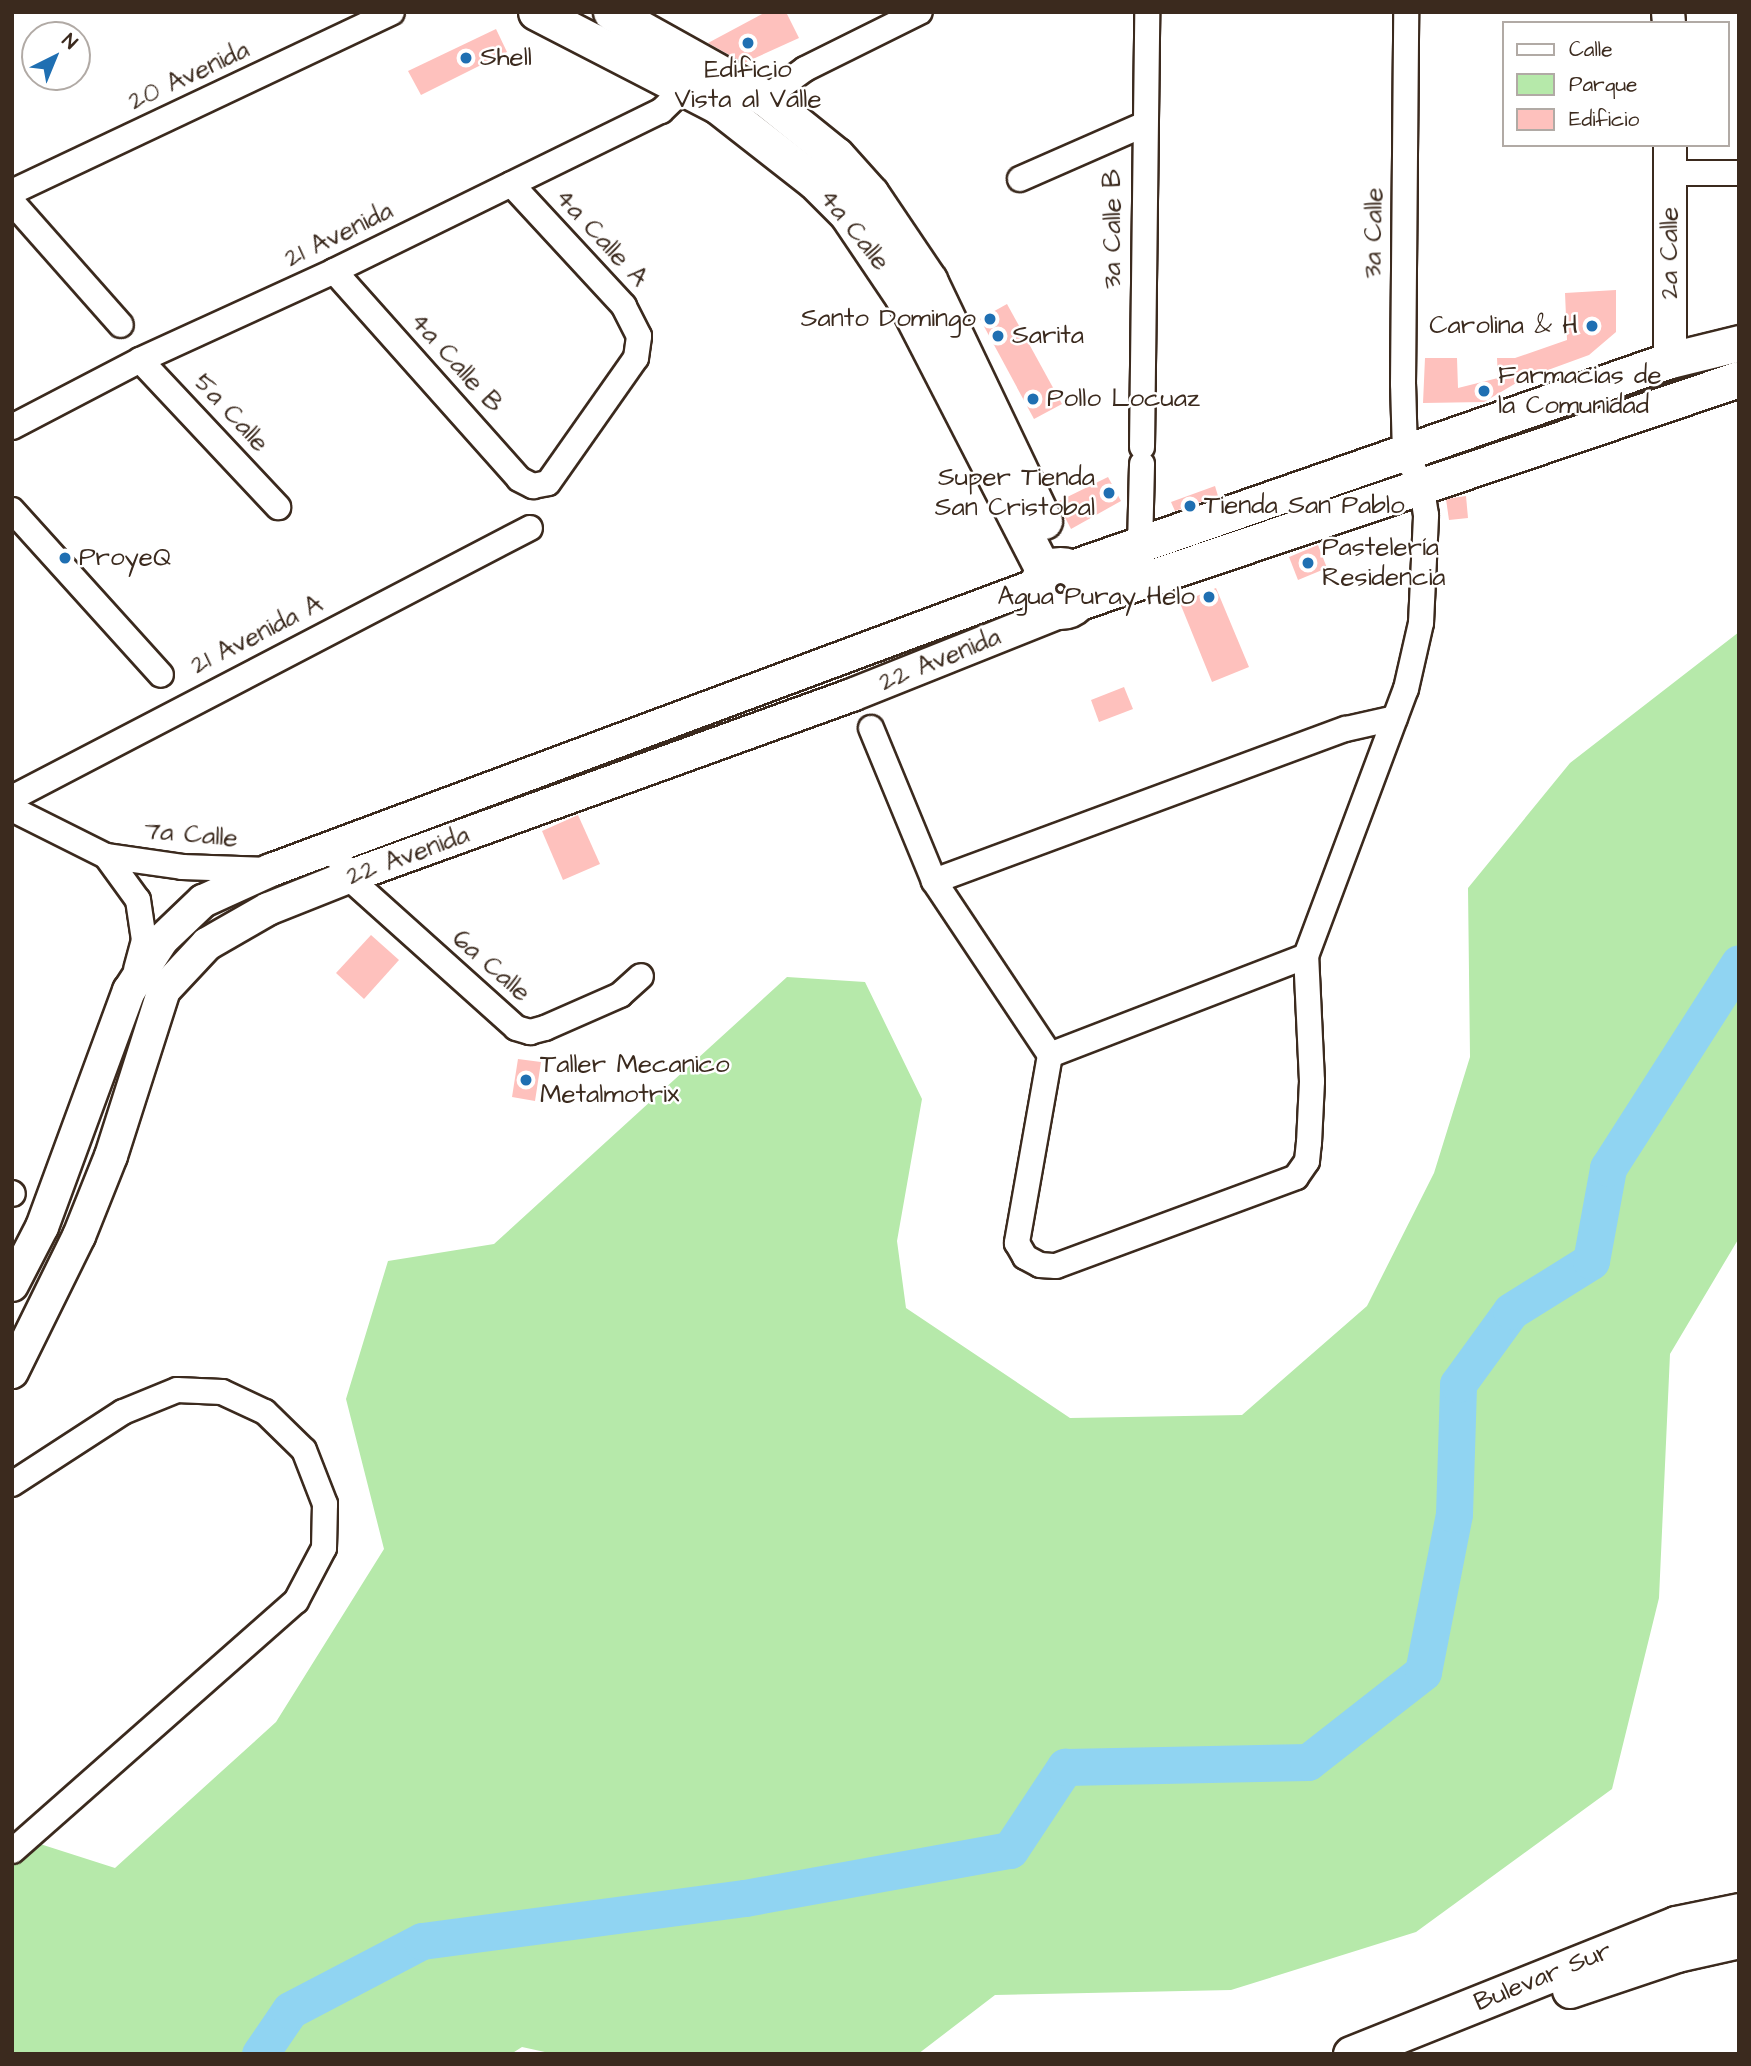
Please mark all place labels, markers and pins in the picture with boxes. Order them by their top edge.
marker: Edificio Vista al Valle [740,35,756,51]
place label: Shell [480,42,532,74]
marker: Shell [458,50,474,66]
place label: Edificio Vista al Valle [675,54,821,116]
place label: Santo Domingo [801,303,976,335]
place label: Carolina & H [1429,310,1578,342]
marker: Santo Domingo [982,311,998,327]
marker: Carolina & H [1584,318,1600,334]
place label: Sarita [1012,320,1084,352]
marker: Sarita [990,328,1006,344]
place label: Farmacias de la Comunidad [1498,360,1662,422]
place label: Pollo Locuaz [1047,383,1200,415]
marker: Farmacias de la Comunidad [1476,383,1492,399]
marker: Pollo Locuaz [1025,391,1041,407]
place label: Super Tienda San Cristobal [935,462,1095,524]
marker: Super Tienda San Cristobal [1101,485,1117,501]
place label: Tienda San Pablo [1204,490,1405,522]
marker: Tienda San Pablo [1182,498,1198,514]
place label: Pastelería Residencia [1322,532,1446,594]
place label: ProyeQ [79,542,171,574]
marker: ProyeQ [57,550,73,566]
marker: Pastelería Residencia [1300,555,1316,571]
place label: Agua Puray Helo [998,581,1195,613]
marker: Agua Puray Helo [1201,589,1217,605]
place label: Taller Mecanico Metalmotrix [540,1049,730,1110]
marker: Taller Mecanico Metalmotrix [518,1072,534,1088]

